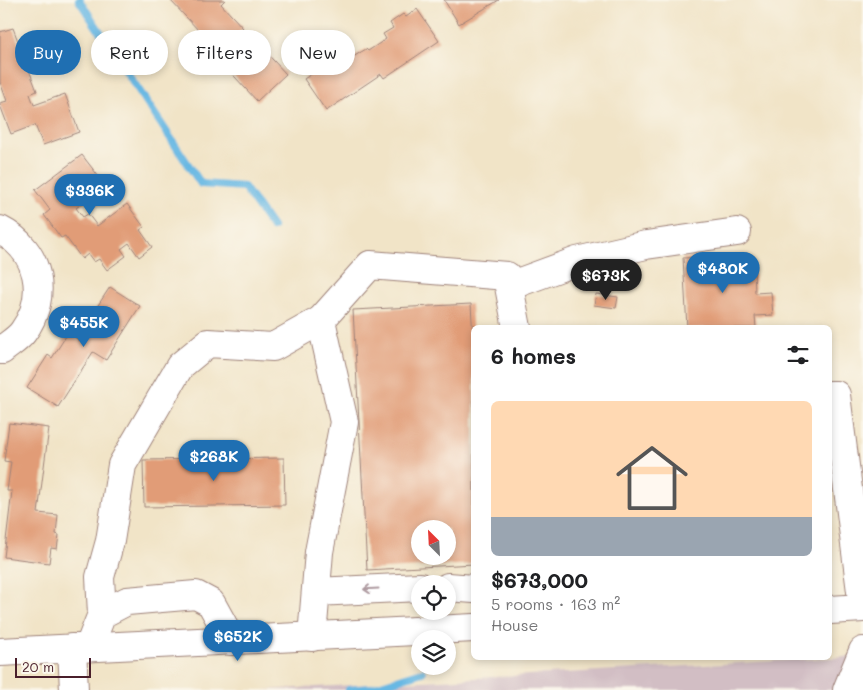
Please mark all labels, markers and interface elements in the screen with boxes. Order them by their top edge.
chip: Buy [15,30,81,75]
chip: Rent [91,30,168,75]
chip: Filters [178,30,271,75]
chip: New [281,30,355,75]
pin: $336K [55,174,125,216]
text: $336K [65,179,115,200]
pin: $480K [688,252,758,294]
text: $480K [698,257,748,278]
pin: $673K [571,258,641,301]
text: $673K [582,264,630,285]
pin: $455K [49,306,119,348]
text: $455K [59,311,109,332]
icon: filters [784,341,812,369]
text: 6 homes [491,342,576,369]
icon: home [607,433,697,523]
pin: $268K [179,440,249,482]
text: $268K [190,445,238,466]
north arrow [411,520,456,565]
map controls [411,520,456,675]
text: $673,000 [491,566,588,593]
button: locate [411,575,456,620]
one-way arrow [364,584,380,594]
text: 5 rooms · 163 m² [491,593,620,614]
text: House [491,614,538,635]
pin: $652K [203,620,273,662]
text: $652K [214,625,262,646]
button: layers [411,630,456,675]
scale bar [15,655,91,678]
text: 20 m [22,657,54,676]

